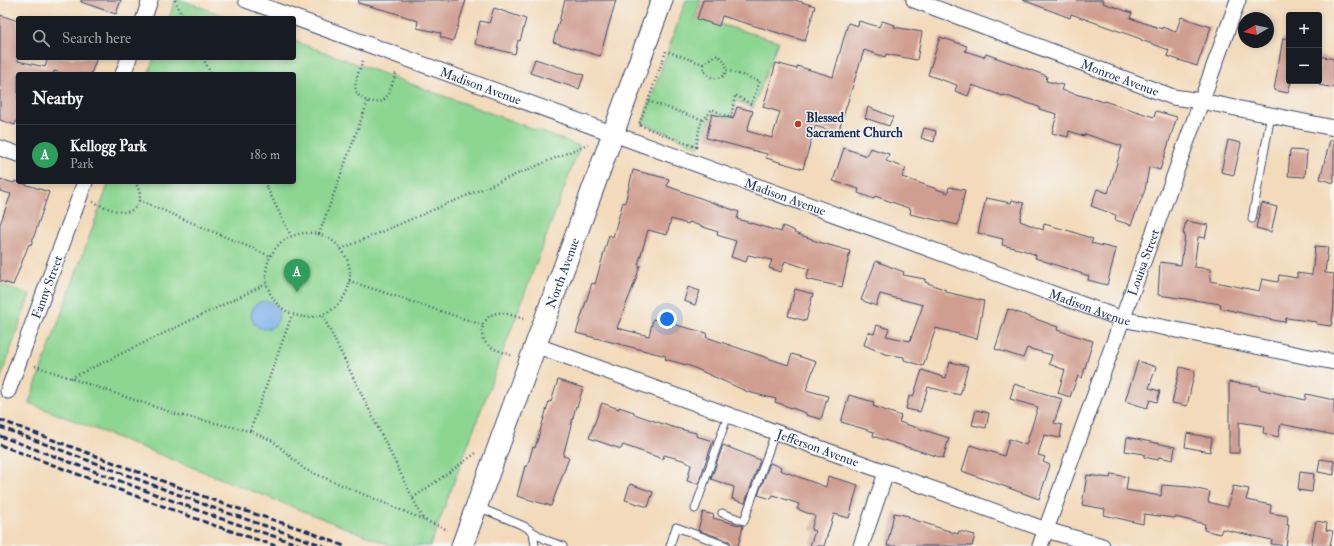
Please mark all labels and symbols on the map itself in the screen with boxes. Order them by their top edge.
north arrow [1238,12,1274,48]
street label: Monroe Avenue [1078,56,1162,100]
street label: Madison Avenue [438,64,524,109]
place label: Blessed Sacrament Church [806,110,903,141]
marker: Blessed Sacrament Church [793,119,803,129]
street label: Madison Avenue [742,175,828,220]
street label: Louisa Street [1124,227,1163,298]
street label: North Avenue [543,235,583,311]
street label: Fanny Street [28,253,66,321]
pin: A [284,259,310,292]
street label: Madison Avenue [1047,286,1132,330]
your location [657,309,677,329]
street label: Jefferson Avenue [774,426,861,471]

